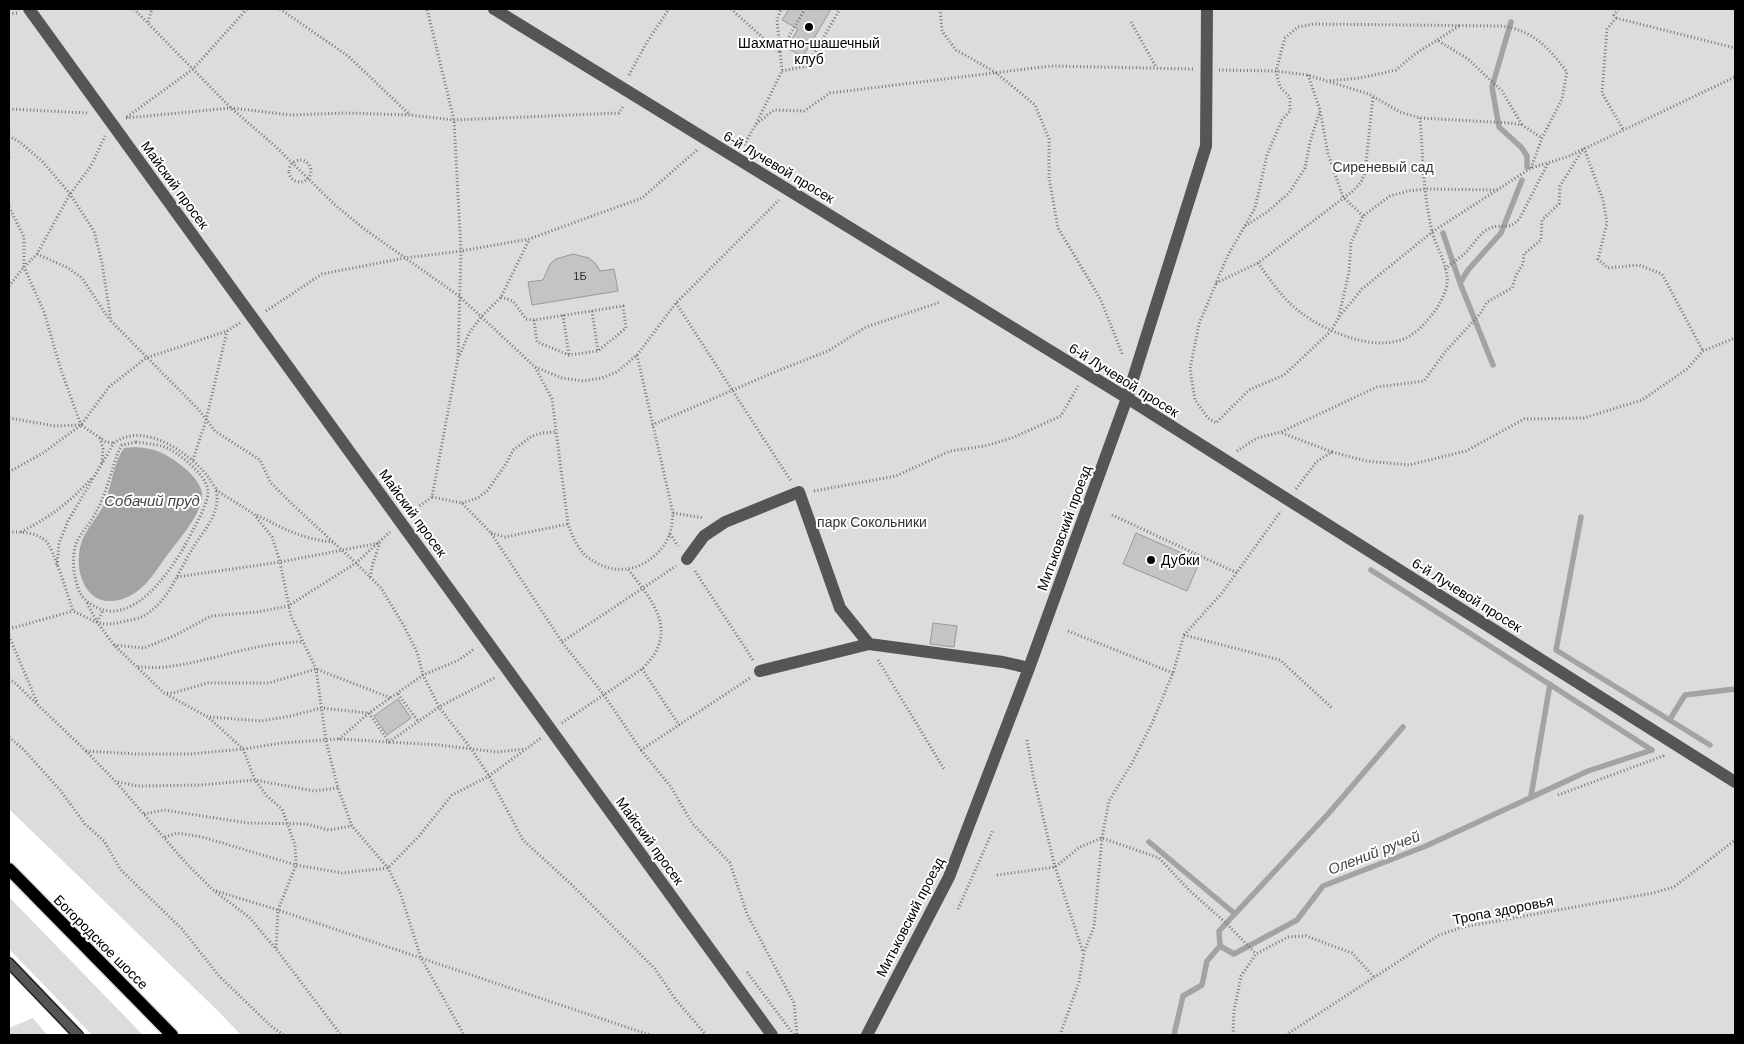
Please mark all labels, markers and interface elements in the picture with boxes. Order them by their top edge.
marker: Шахматно-шашечный клуб [803,21,815,33]
place label: Шахматно-шашечный клуб [738,35,880,67]
street label: 6-й Лучевой просек [721,128,838,207]
street label: Майский просек [138,138,213,233]
park label: Сиреневый сад [1332,159,1434,175]
house number: 1Б [573,270,587,282]
street label: 6-й Лучевой просек [1066,340,1183,421]
street label: Митьковский проезд [1034,463,1094,593]
street label: Майский просек [376,466,451,561]
water label: Собачий пруд [104,492,200,509]
park label: парк Сокольники [817,514,927,530]
place label: Дубки [1161,552,1200,568]
marker: Дубки [1145,554,1157,566]
street label: 6-й Лучевой просек [1409,555,1526,636]
street label: Майский просек [613,794,688,889]
water label: Олений ручей [1325,827,1423,878]
street label: Митьковский проезд [873,855,947,979]
street label: Богородское шоссе [51,892,152,993]
street label: Тропа здоровья [1451,892,1555,928]

